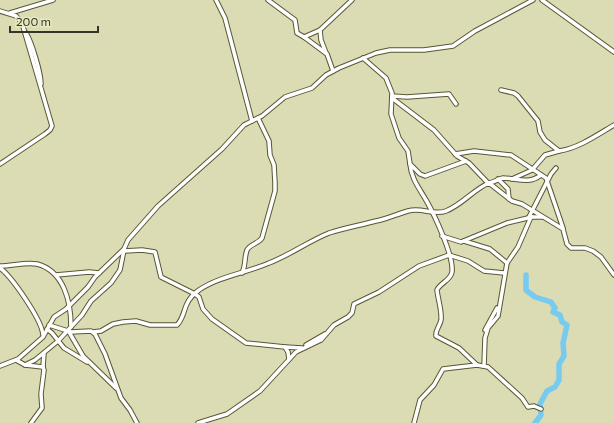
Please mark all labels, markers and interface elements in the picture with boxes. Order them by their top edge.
scale bar [10,8,98,34]
text: 200 m [16,14,51,28]

